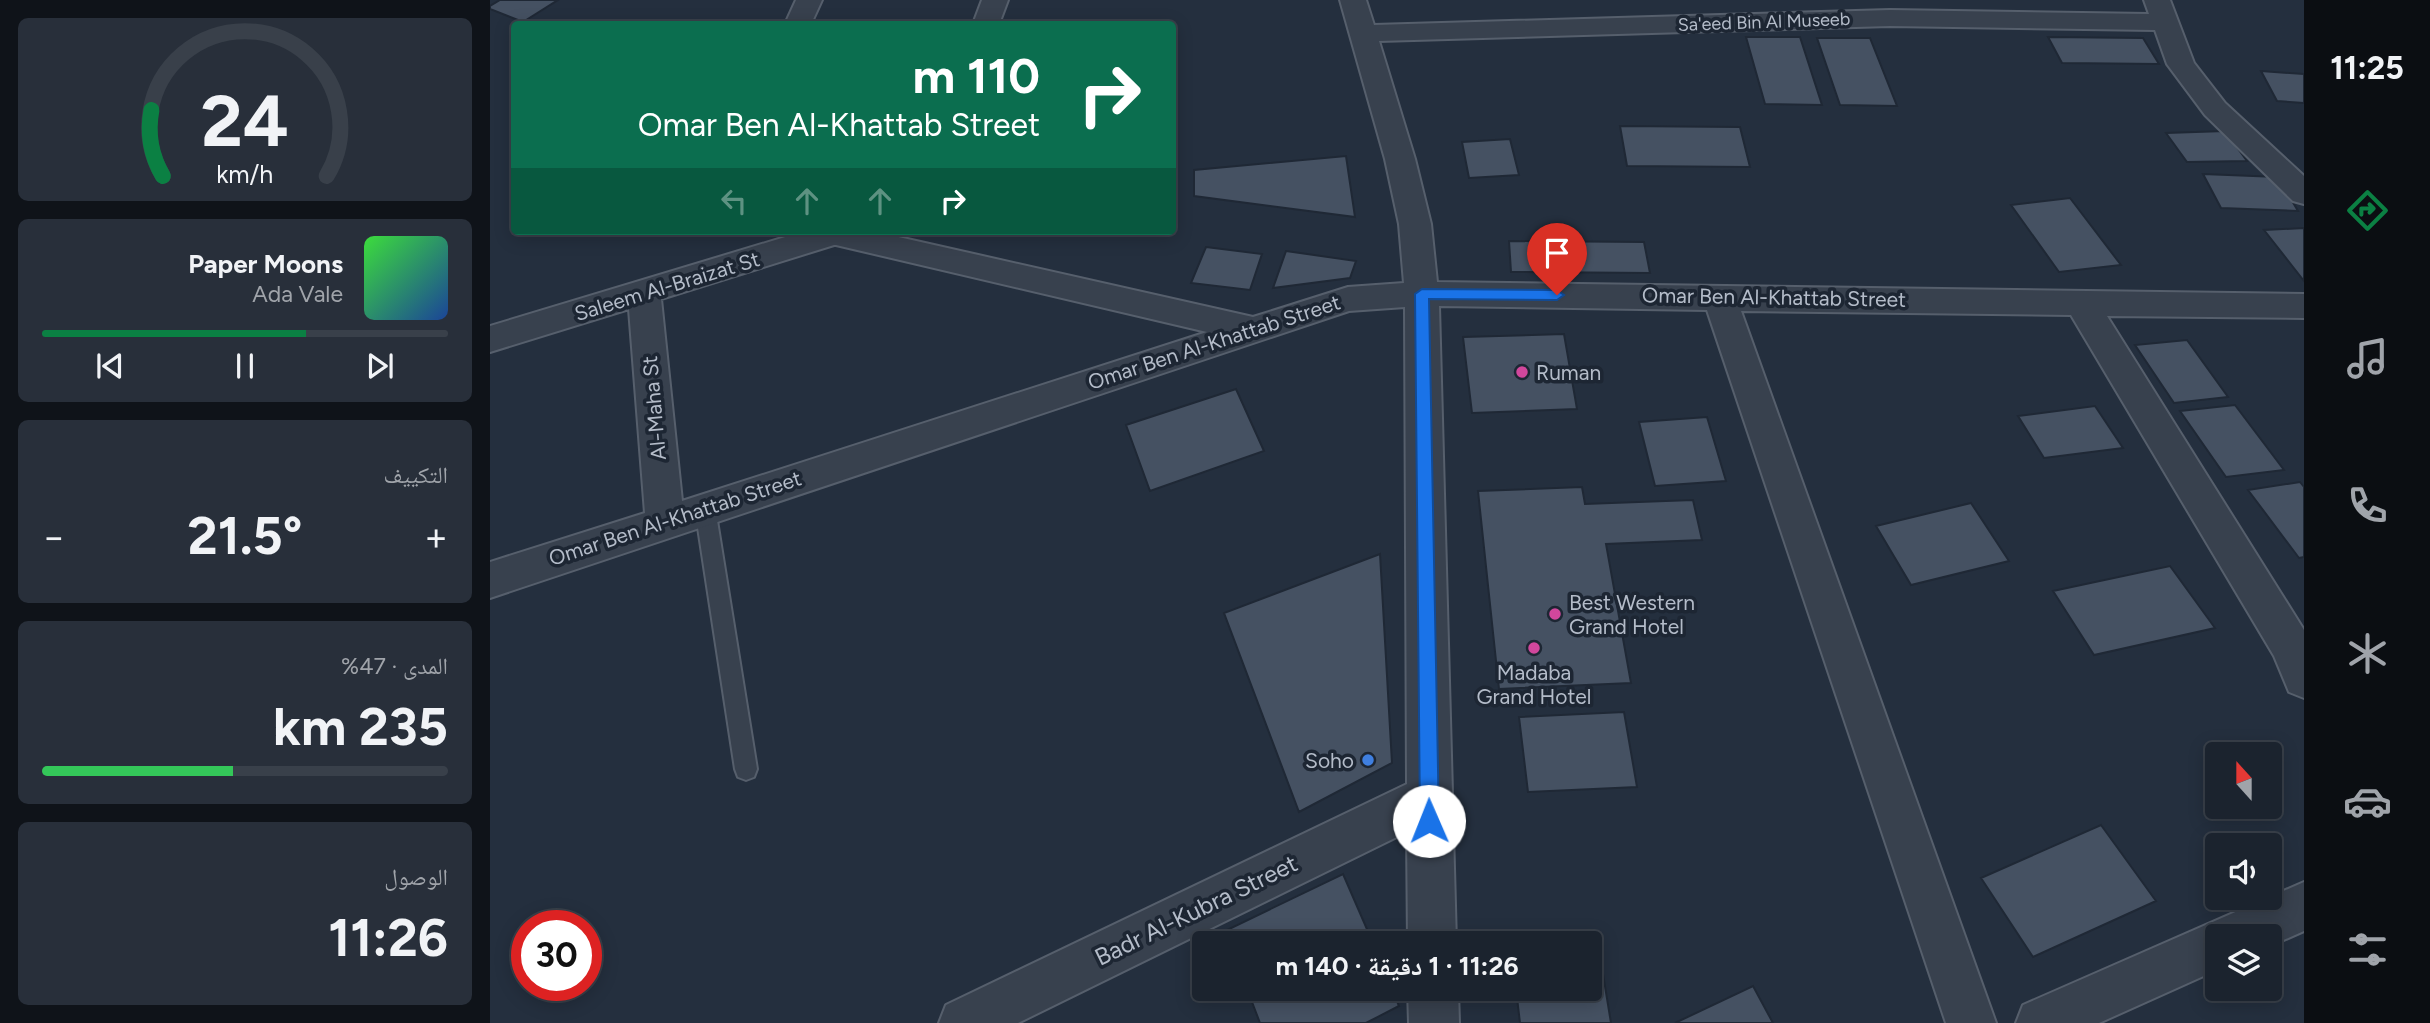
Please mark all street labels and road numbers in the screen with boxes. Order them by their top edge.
street label: Sa'eed Bin Al Museeb [1677,8,1851,36]
street label: Saleem Al-Braizat St [571,246,763,326]
street label: Omar Ben Al-Khattab Street [1642,282,1906,312]
street label: Omar Ben Al-Khattab Street [1085,289,1343,395]
street label: Al-Maha St [637,355,671,461]
street label: Omar Ben Al-Khattab Street [546,465,804,571]
street label: Badr Al-Kubra Street [1090,848,1302,972]

